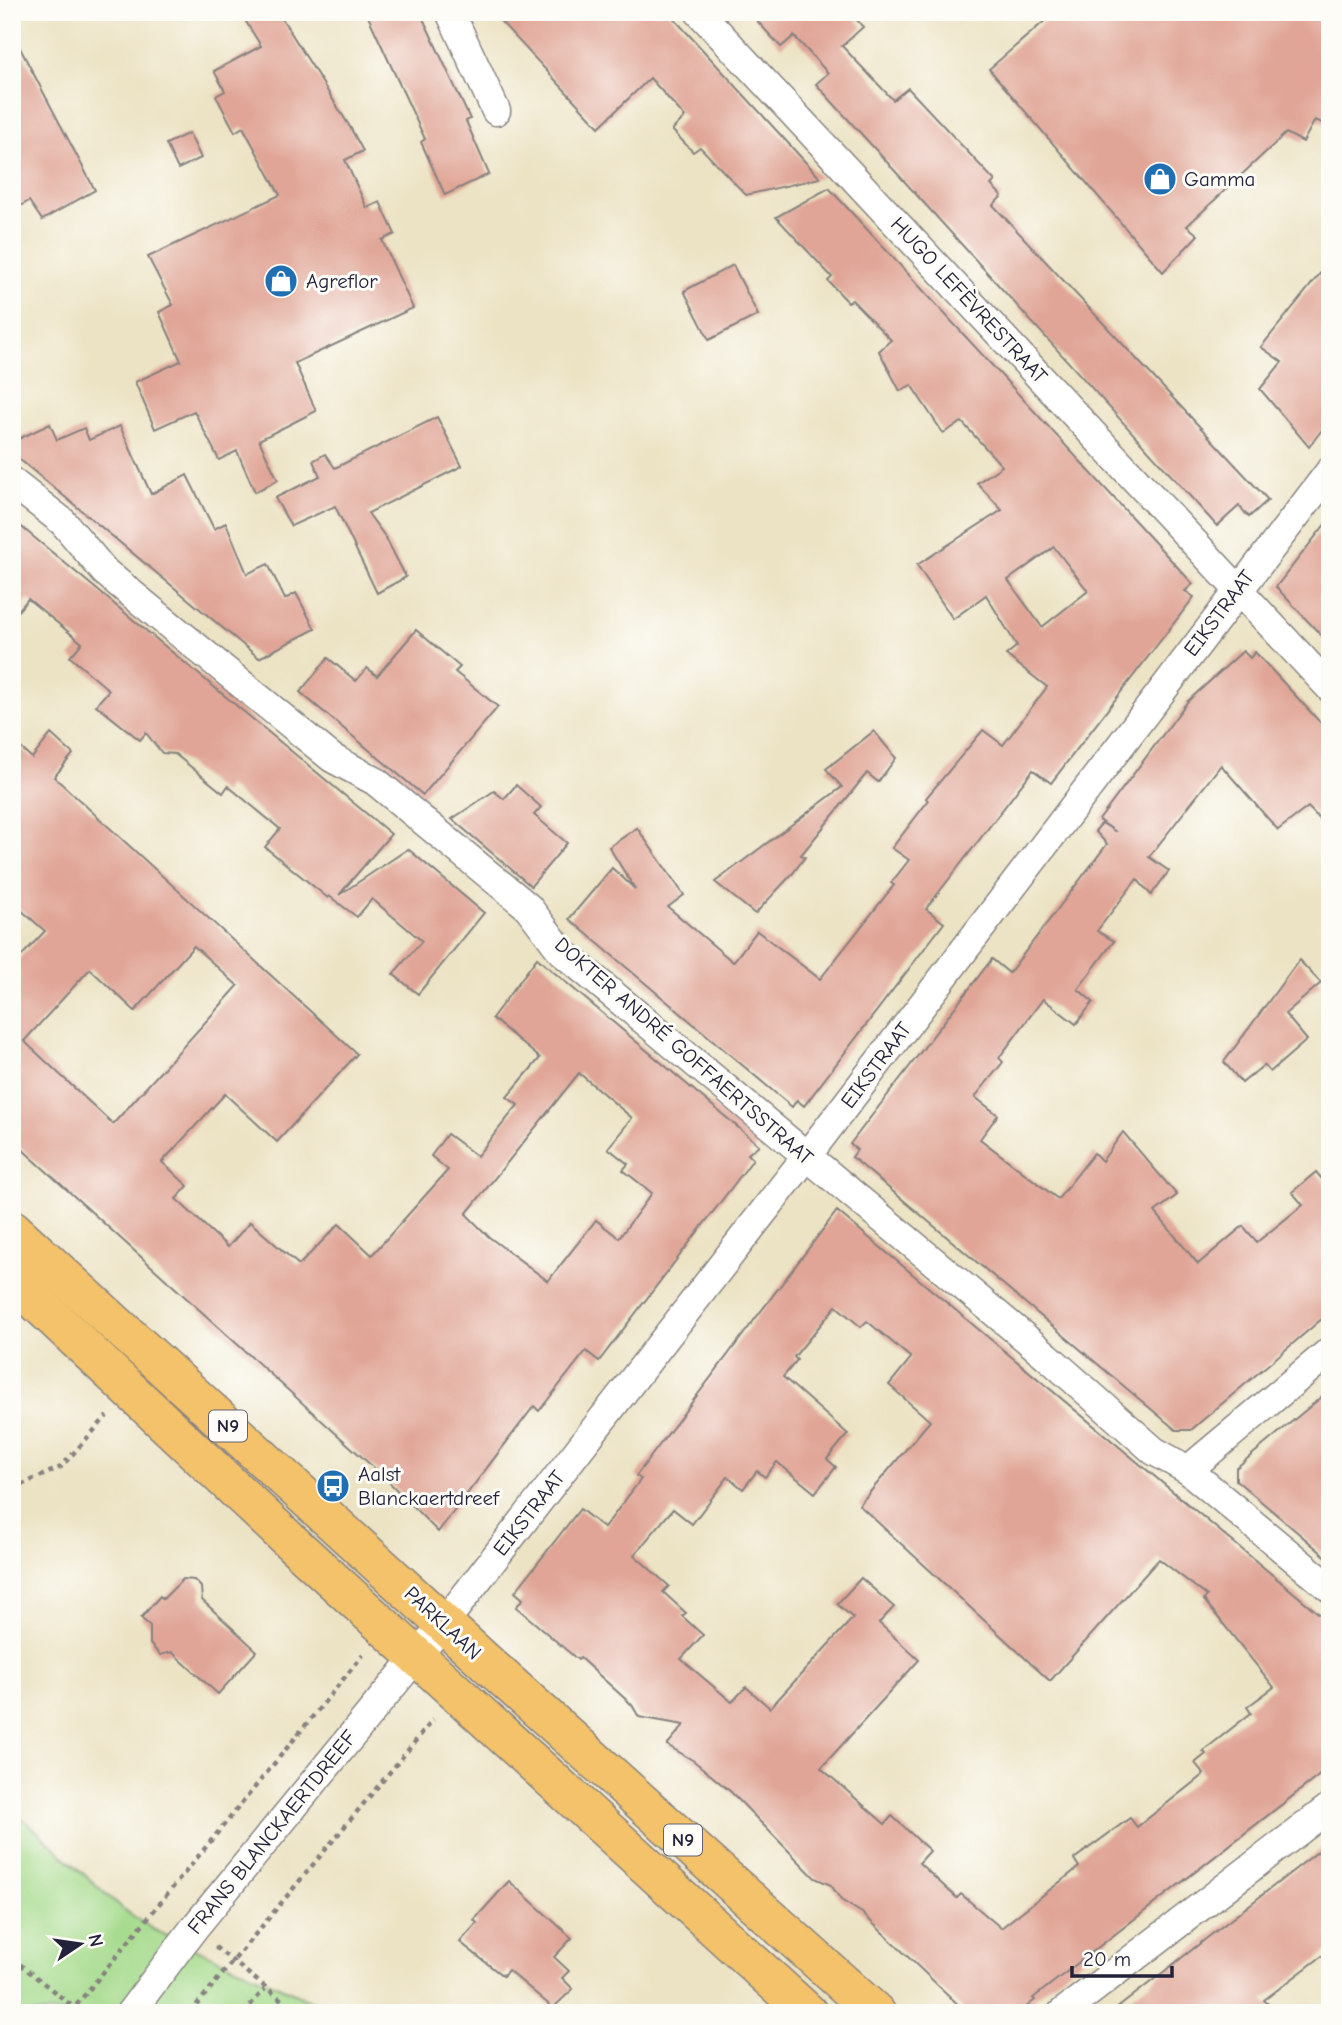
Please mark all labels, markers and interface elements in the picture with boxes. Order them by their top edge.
shop icon: Gamma [1141,160,1179,198]
place label: Gamma [1184,167,1255,191]
street label: HUGO LEFÈVRESTRAAT [886,212,1052,388]
shop icon: Agreflor [262,262,300,300]
place label: Agreflor [306,269,378,293]
street label: EIKSTRAAT [1179,565,1259,661]
street label: DOKTER ANDRÉ GOFFAERTSSTRAAT [550,932,818,1170]
street label: EIKSTRAAT [836,1017,916,1113]
road number: N9 [209,1410,247,1442]
place label: Aalst Blanckaertdreef [358,1462,500,1510]
street label: EIKSTRAAT [488,1466,570,1560]
bus stop icon: Aalst Blanckaertdreef [314,1467,352,1505]
street label: PARKLAAN [400,1581,486,1665]
street label: FRANS BLANCKAERTDREEF [182,1725,362,1939]
road number: N9 [664,1824,702,1856]
north arrow [46,1910,116,1980]
text: N [83,1932,108,1949]
scale bar [1072,1934,1172,1978]
text: 20 m [1083,1947,1131,1971]

